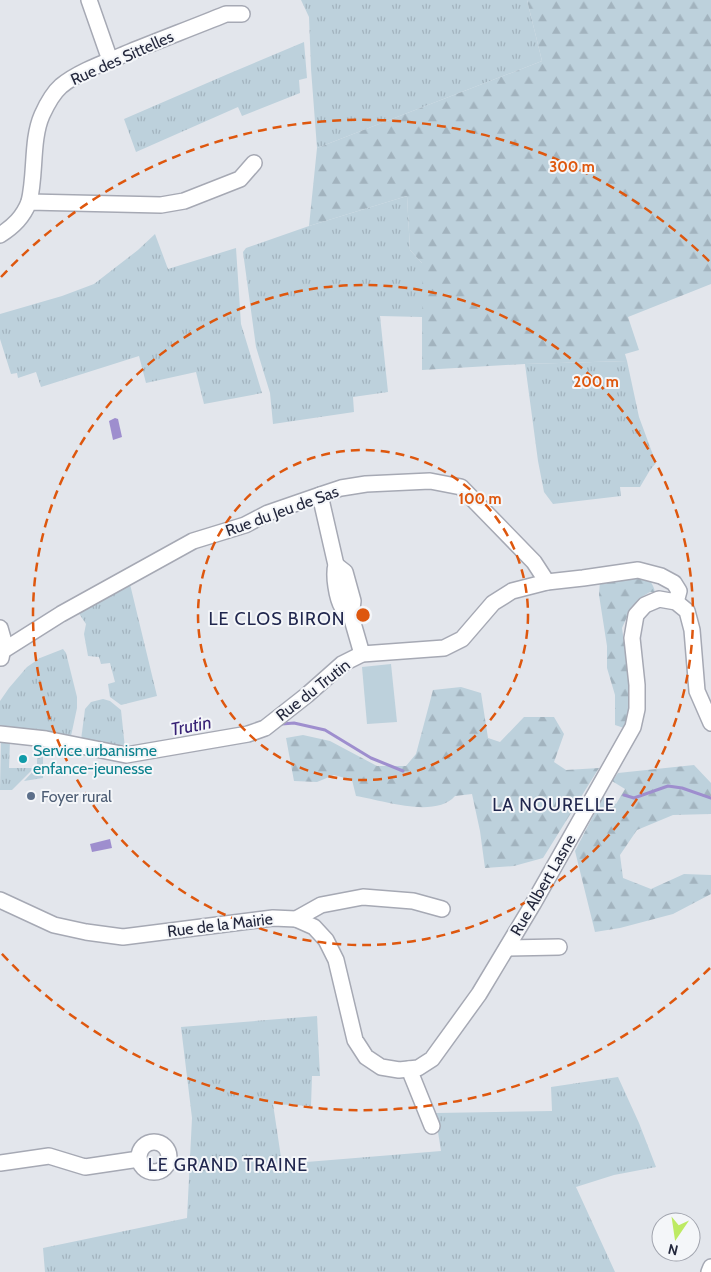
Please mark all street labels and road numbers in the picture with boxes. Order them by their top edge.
street label: Rue des Sittelles [68,27,177,89]
street label: Rue du Jeu de Sas [223,482,341,540]
street label: Rue du Trutin [272,655,354,725]
street label: Rue Albert Lasne [506,831,580,939]
street label: Rue de la Mairie [166,909,274,941]

